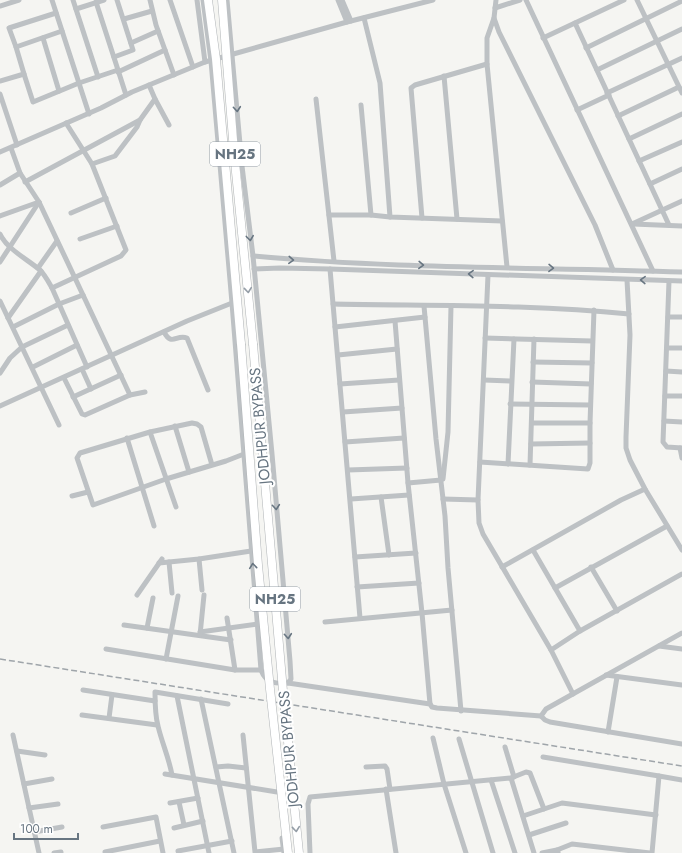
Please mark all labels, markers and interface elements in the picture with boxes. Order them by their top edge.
one-way arrow [232,106,241,112]
road number: NH25 [210,142,260,166]
one-way arrow [246,235,255,241]
one-way arrow [288,255,294,264]
one-way arrow [418,261,424,269]
one-way arrow [548,264,554,273]
one-way arrow [468,270,474,278]
one-way arrow [640,276,646,284]
one-way arrow [244,287,253,293]
street label: JODHPUR BYPASS [244,367,276,487]
one-way arrow [272,504,281,510]
one-way arrow [248,563,257,569]
road number: NH25 [250,587,300,611]
one-way arrow [283,633,292,639]
street label: JODHPUR BYPASS [273,690,305,810]
scale bar [14,815,78,841]
text: 100 m [20,820,53,838]
one-way arrow [292,826,301,832]

